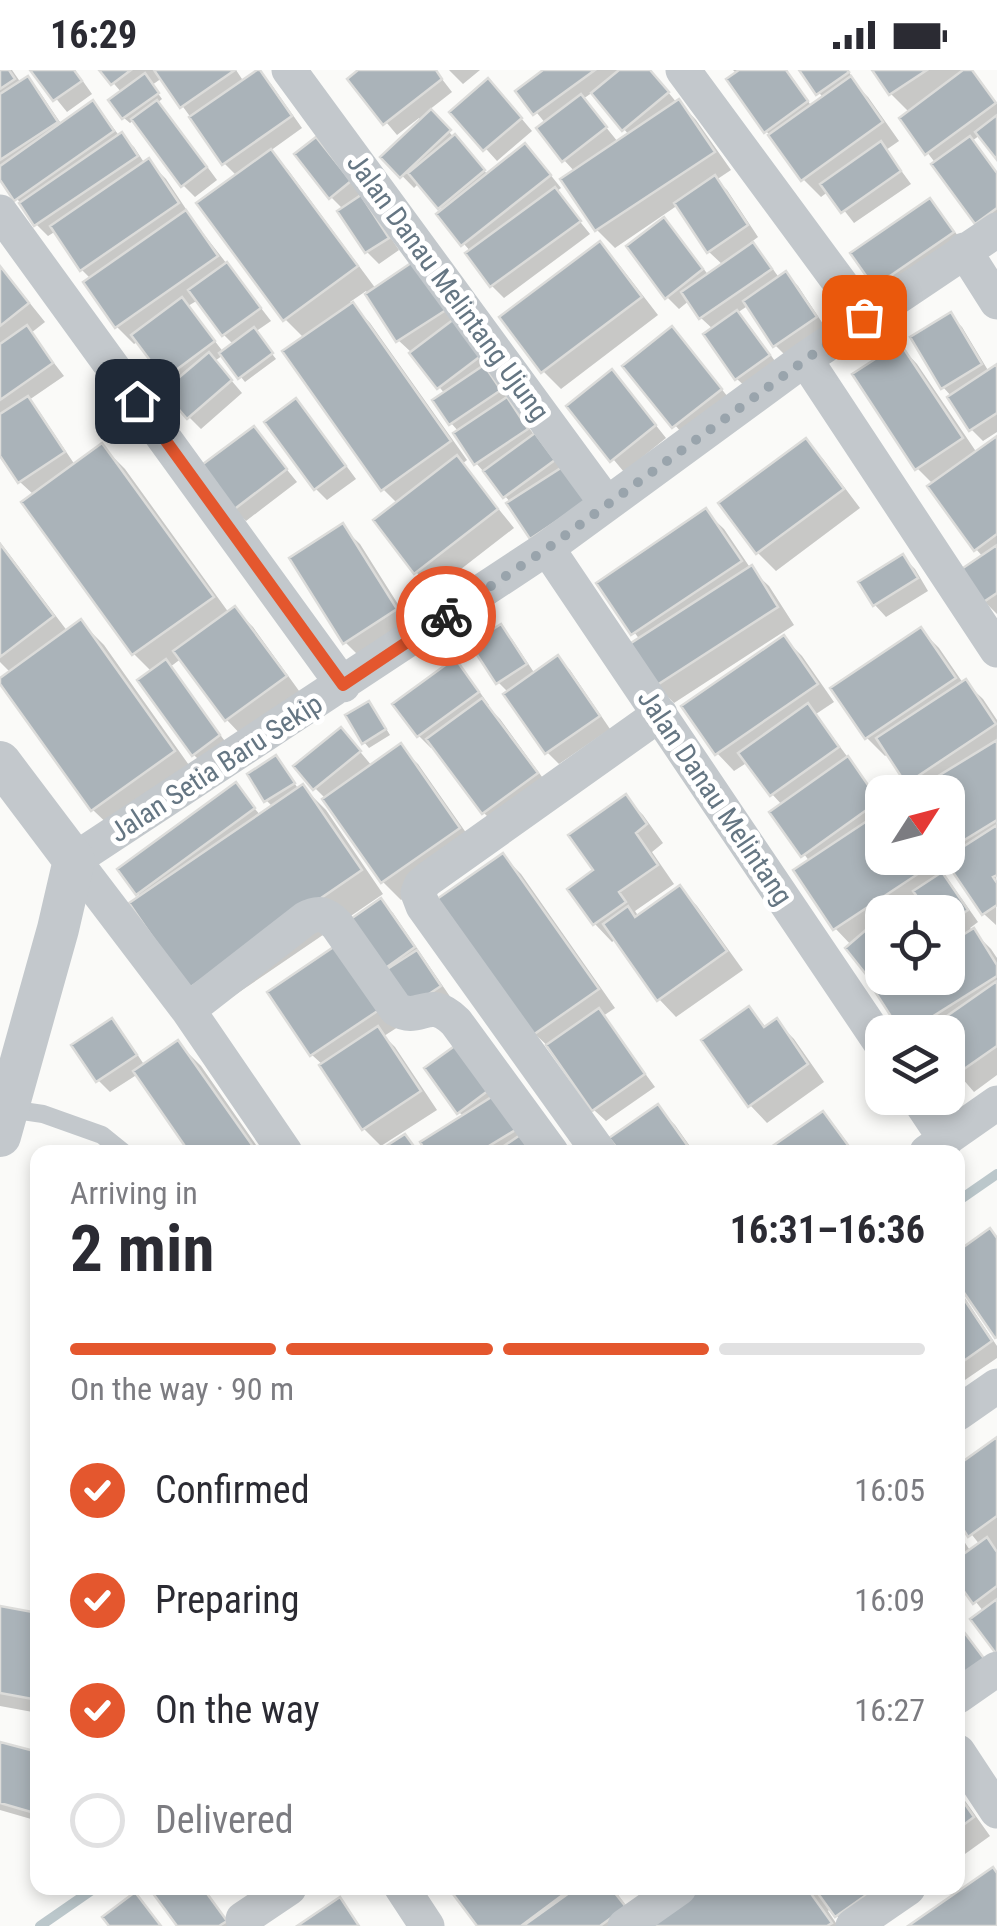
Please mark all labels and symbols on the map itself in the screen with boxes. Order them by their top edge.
street label: Jalan Danau Melintang Ujung [340,147,556,427]
pin [822,275,907,360]
pin [95,359,180,444]
courier [396,566,496,666]
street label: Jalan Danau Melintang [631,683,799,911]
street label: Jalan Setia Baru Sekip [104,687,328,849]
north arrow [865,775,965,875]

